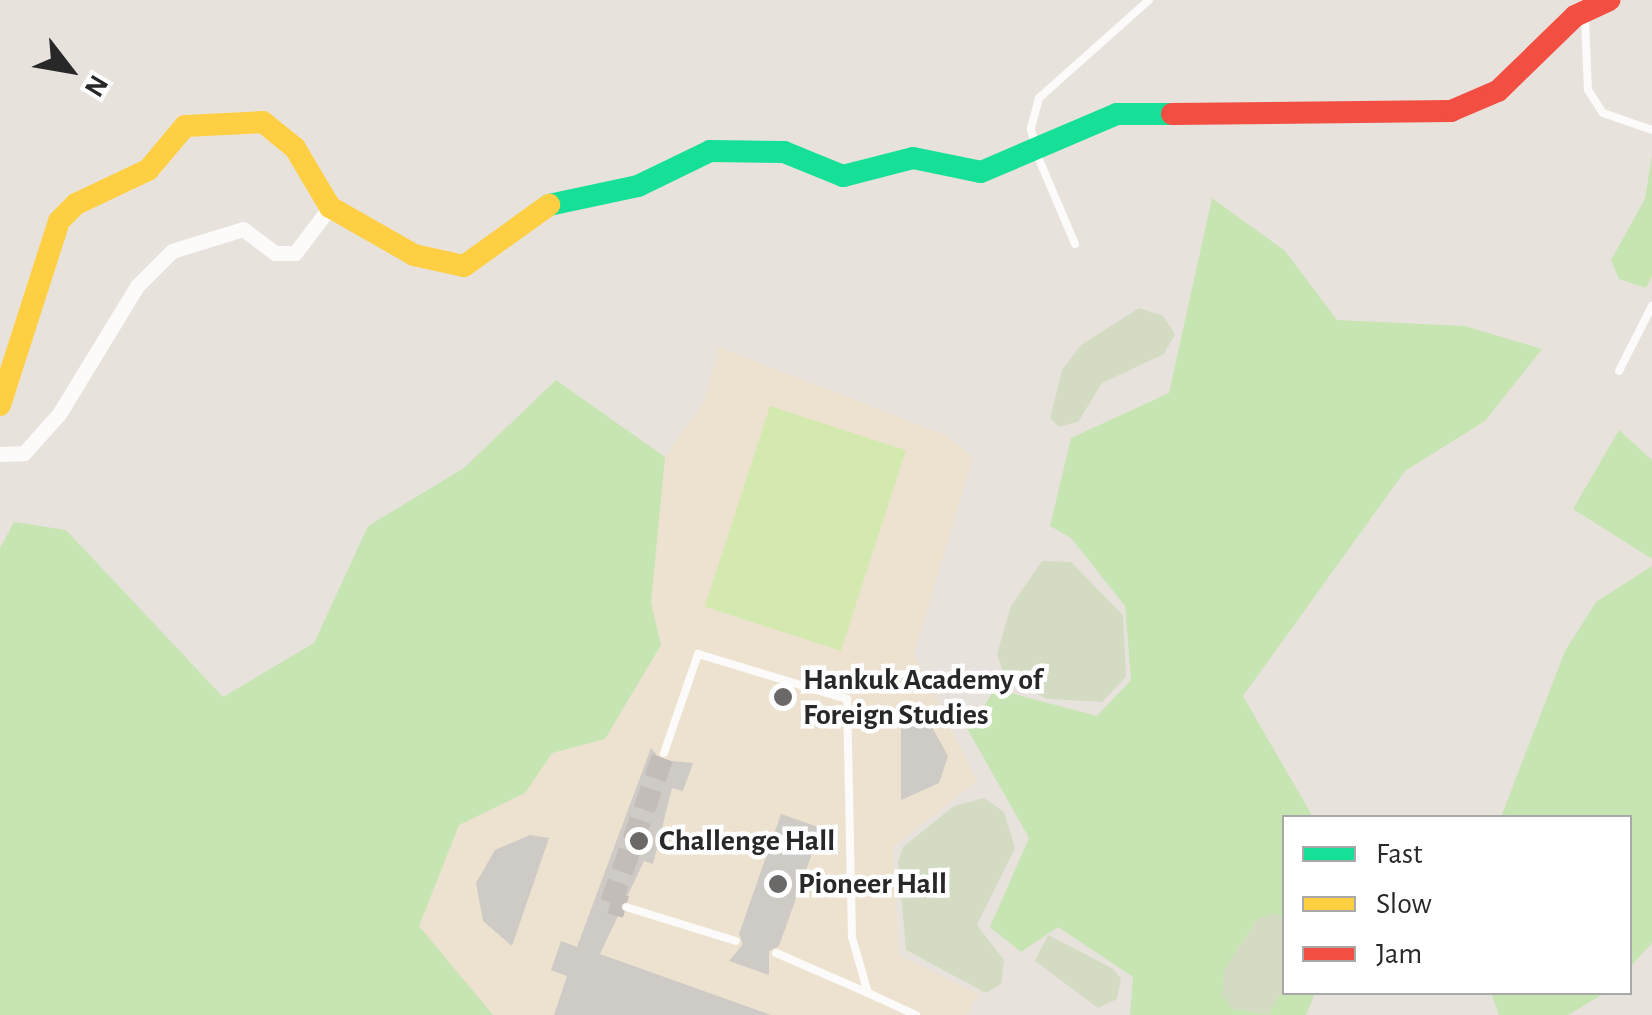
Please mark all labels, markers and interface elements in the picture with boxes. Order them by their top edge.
north arrow [20,20,120,120]
text: N [79,70,113,101]
place label: Hankuk Academy of Foreign Studies [803,662,1042,732]
marker: Hankuk Academy of Foreign Studies [772,686,794,708]
legend [1282,815,1632,995]
place label: Challenge Hall [659,823,835,859]
marker: Challenge Hall [628,830,650,852]
text: Fast [1376,839,1423,869]
place label: Pioneer Hall [798,866,947,902]
marker: Pioneer Hall [767,873,789,895]
text: Slow [1376,889,1432,919]
text: Jam [1376,939,1422,969]

